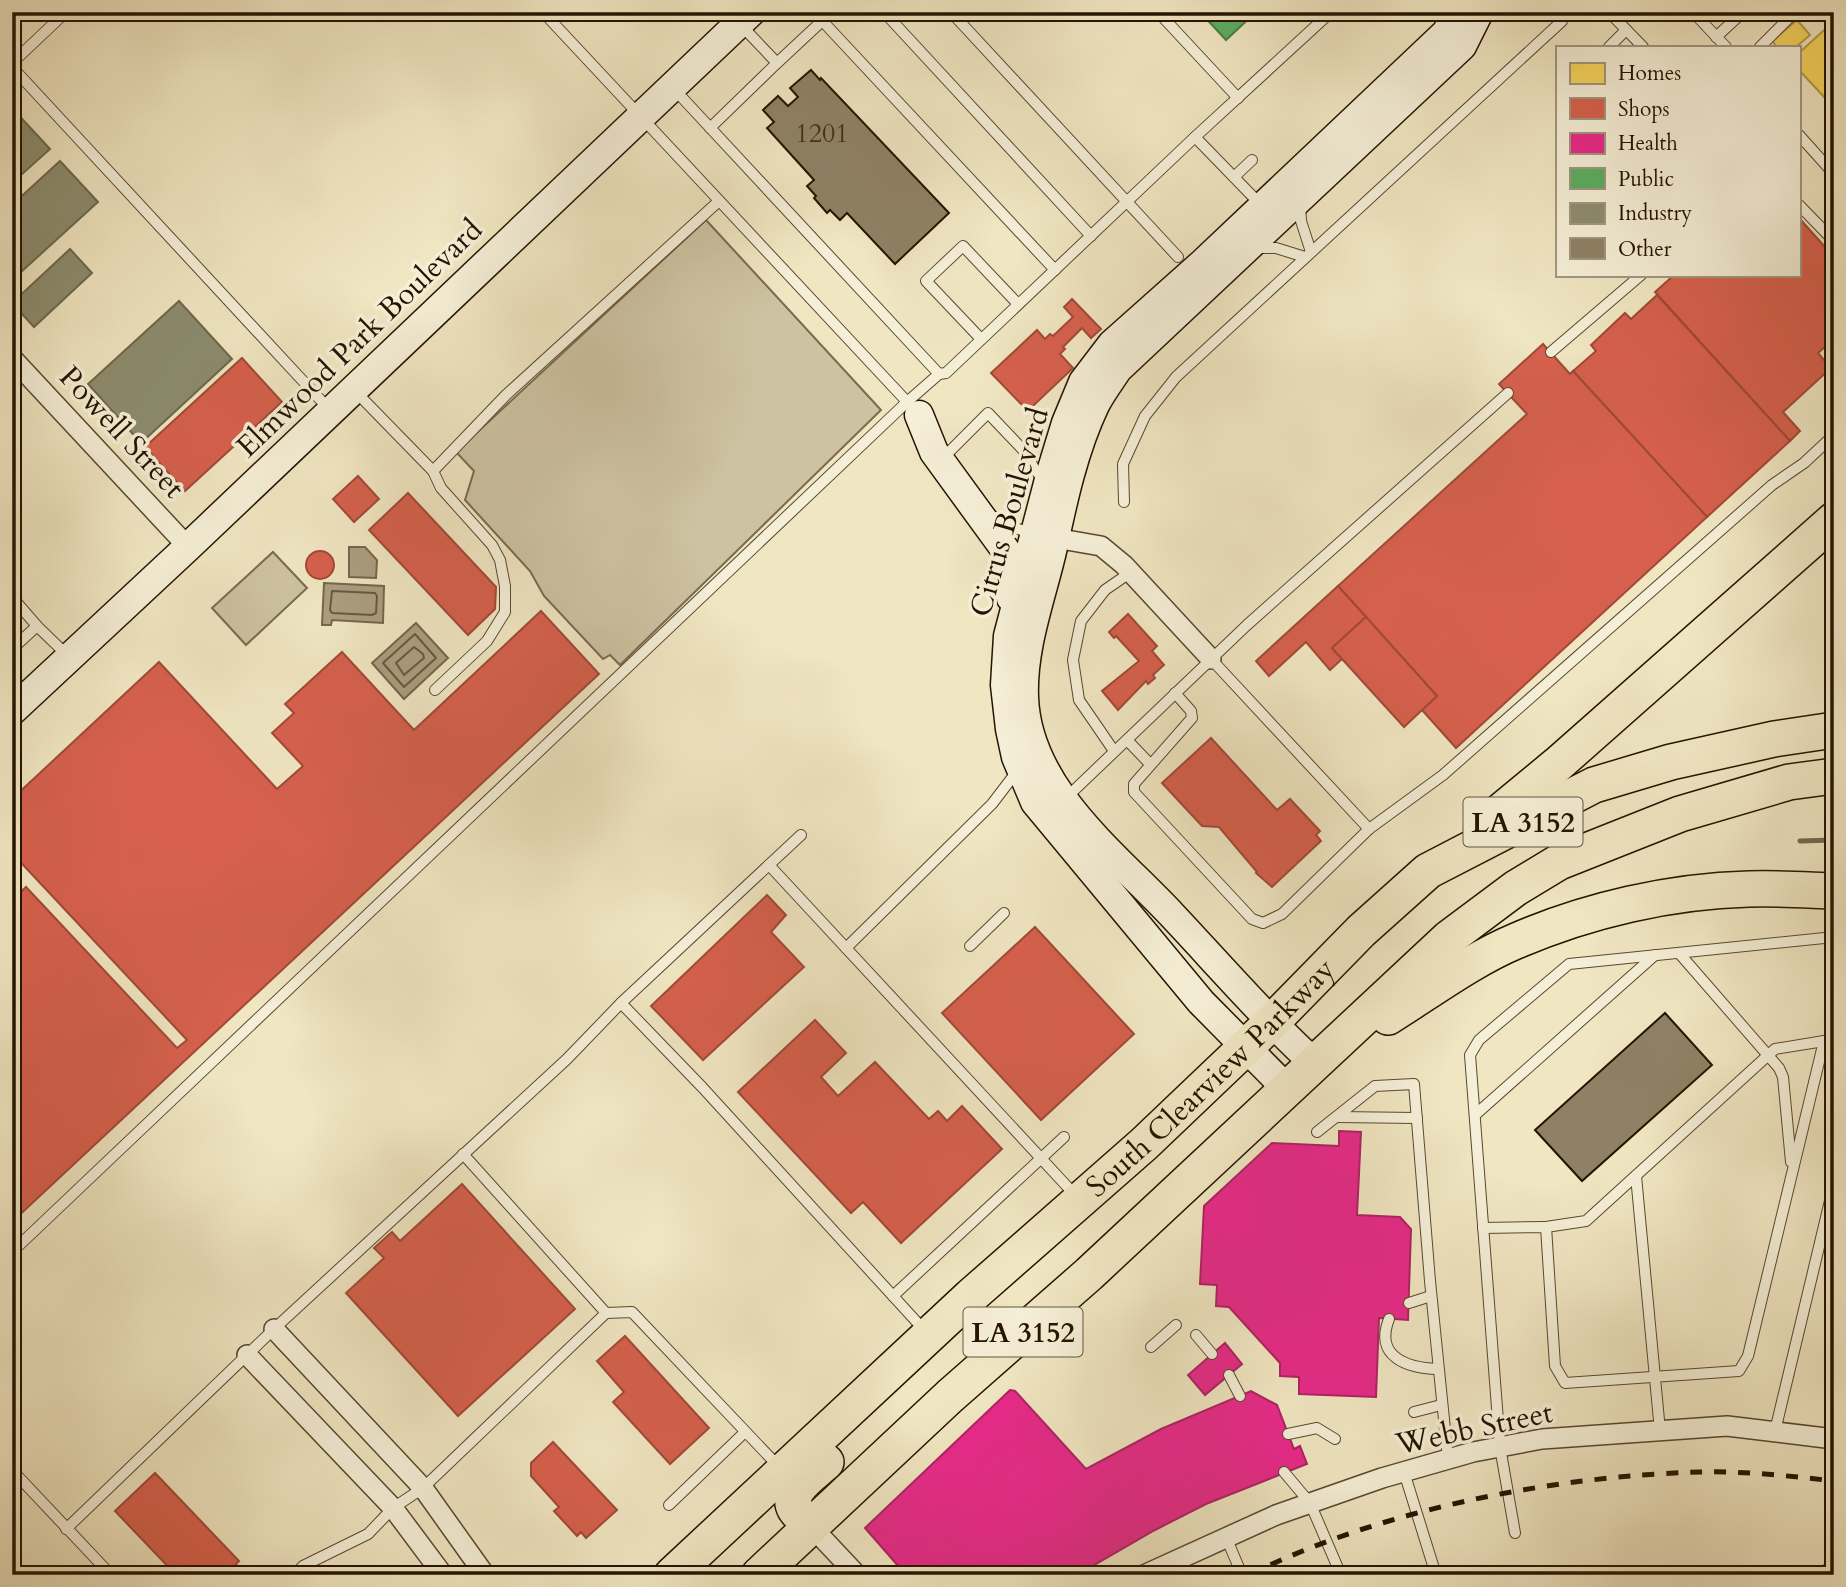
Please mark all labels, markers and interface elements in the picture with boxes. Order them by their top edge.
legend [1556,46,1800,276]
text: Homes [1618,59,1681,88]
text: Shops [1618,95,1670,124]
house number: 1201 [795,116,849,151]
text: Health [1618,129,1678,158]
text: Public [1618,165,1674,194]
text: Industry [1618,199,1692,228]
street label: Elmwood Park Boulevard [227,210,491,467]
text: Other [1618,235,1672,264]
street label: Powell Street [50,357,194,508]
street label: Citrus Boulevard [960,403,1059,621]
road number: LA 3152 [1464,798,1582,846]
street label: South Clearview Parkway [1077,949,1344,1207]
road number: LA 3152 [964,1308,1082,1356]
street label: Webb Street [1391,1392,1557,1465]

